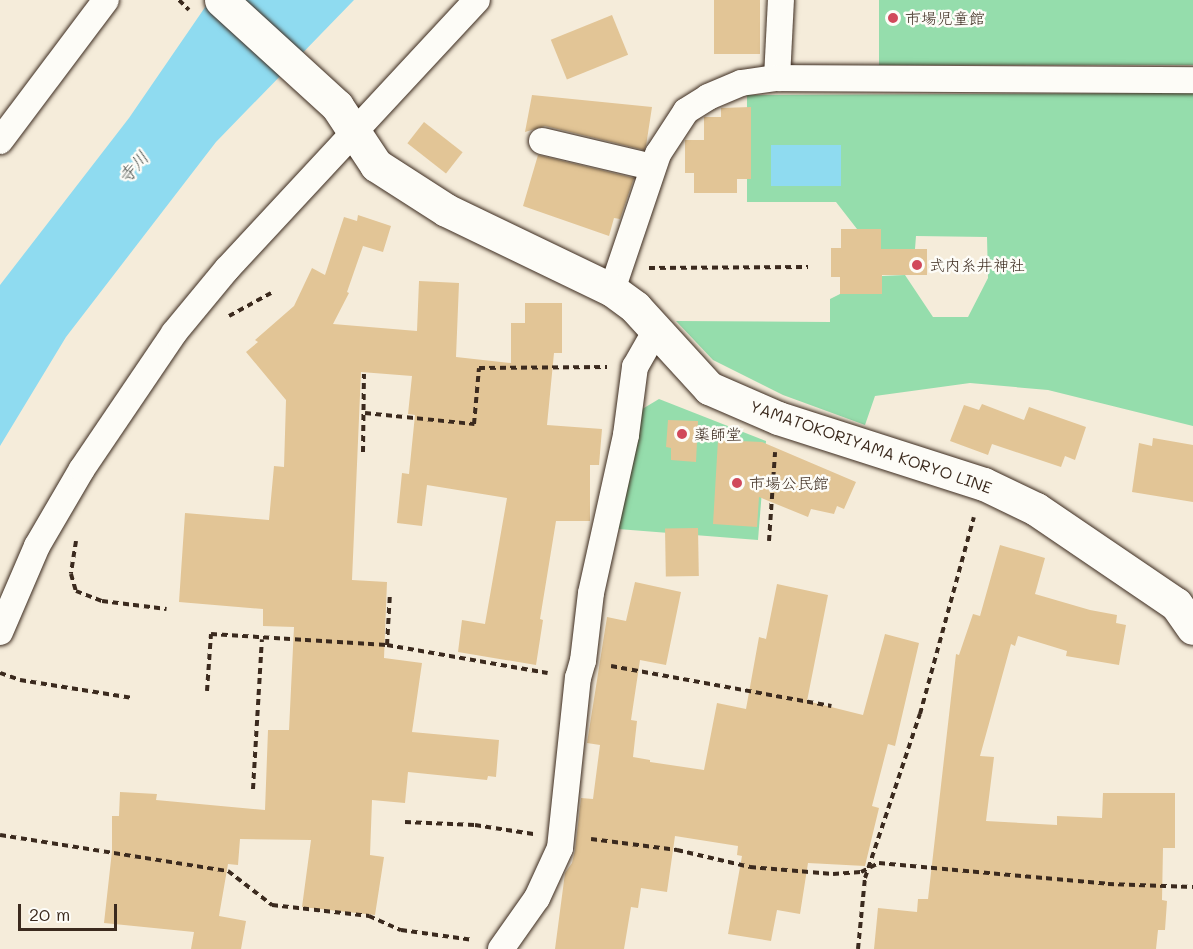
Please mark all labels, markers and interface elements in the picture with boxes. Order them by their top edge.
place label: 市場児童館 [905,8,985,28]
marker: 市場児童館 [886,11,900,25]
water label: 寺川 [113,146,153,188]
place label: 式内糸井神社 [929,255,1025,275]
marker: 式内糸井神社 [910,258,924,272]
street label: YAMATOKORIYAMA KORYO LINE [748,397,994,497]
place label: 薬師堂 [694,424,742,444]
marker: 薬師堂 [675,427,689,441]
place label: 市場公民館 [749,473,829,493]
marker: 市場公民館 [730,476,744,490]
scale bar [21,892,120,930]
text: 20 m [29,902,70,926]

